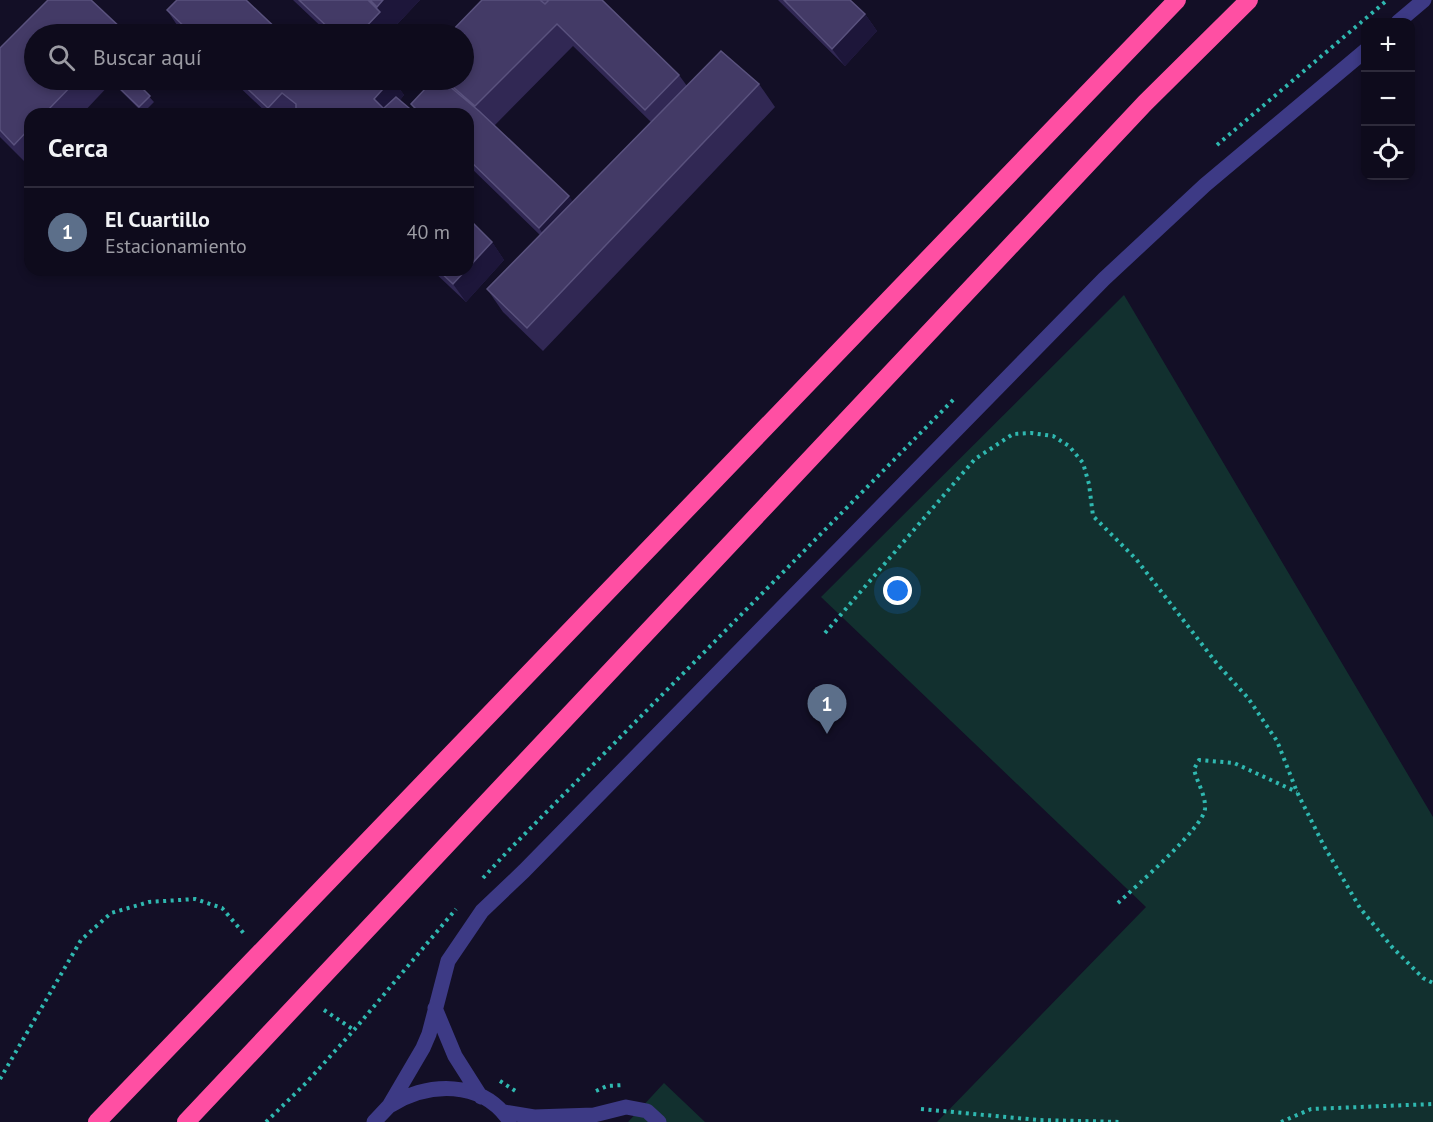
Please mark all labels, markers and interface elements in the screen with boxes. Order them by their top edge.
map controls [1361,18,1415,180]
button: + [1361,18,1415,72]
search box [24,24,474,90]
icon: search [45,41,78,74]
text: Buscar aquí [93,43,202,71]
button: − [1361,72,1415,126]
button: locate [1361,126,1415,180]
text: Cerca [48,131,108,164]
text: El Cuartillo [105,205,210,233]
text: 1 [62,219,73,245]
text: 40 m [407,219,450,245]
text: Estacionamiento [105,233,247,259]
your location [883,576,912,605]
pin: 1 [808,684,846,734]

